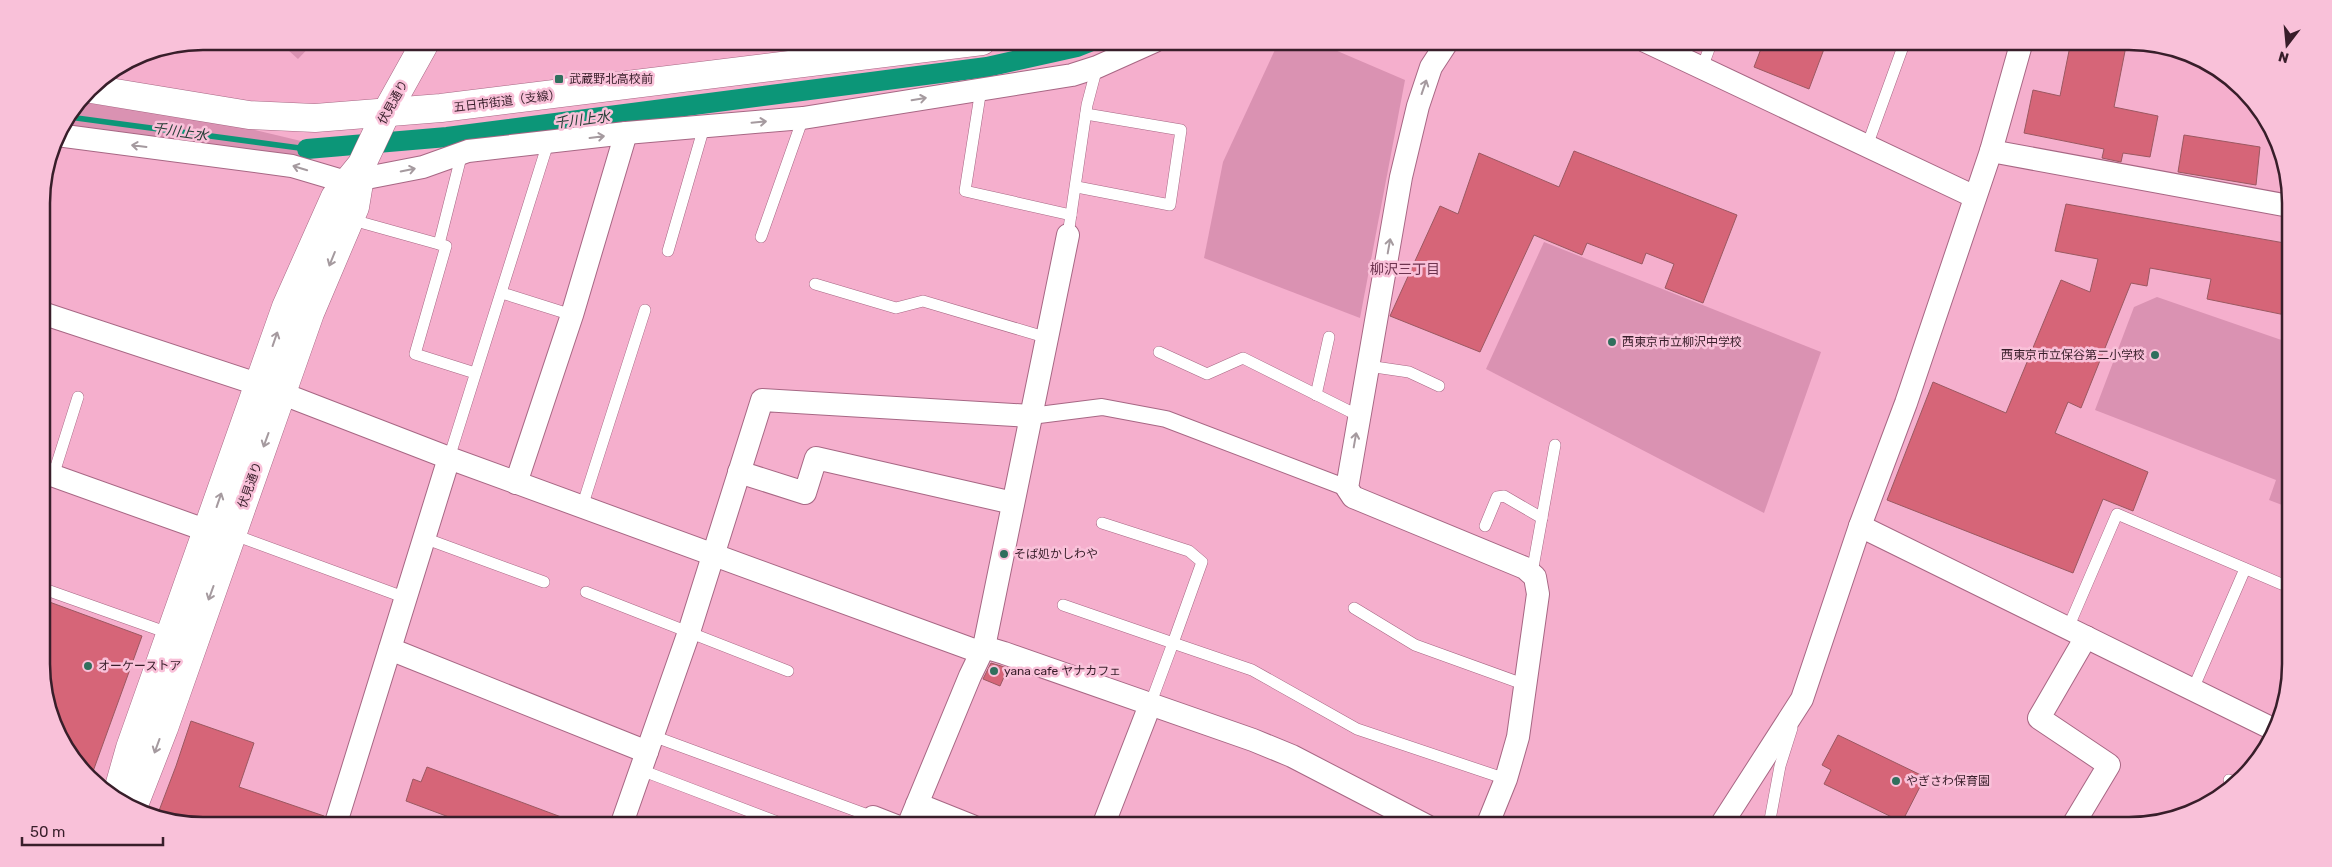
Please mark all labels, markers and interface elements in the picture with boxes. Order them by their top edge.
north arrow [2262,20,2312,70]
text: N [2276,47,2291,67]
place label: 武蔵野北高校前 [569,72,653,86]
marker: 武蔵野北高校前 [553,73,565,85]
street label: 伏見通り [375,78,411,126]
one-way arrow [1420,80,1429,95]
street label: 五日市街道（支線） [453,87,561,115]
one-way arrow [911,94,927,104]
water label: 千川上水 [553,108,613,132]
one-way arrow [750,117,766,127]
water label: 千川上水 [151,120,211,145]
one-way arrow [588,132,604,142]
one-way arrow [131,141,147,151]
one-way arrow [292,163,308,173]
one-way arrow [400,165,416,175]
one-way arrow [1385,238,1395,254]
one-way arrow [327,251,337,266]
district label: 柳沢三丁目 [1370,261,1440,278]
one-way arrow [271,332,280,347]
place label: 西東京市立柳沢中学校 [1622,335,1742,349]
marker: 西東京市立柳沢中学校 [1606,336,1618,348]
place label: 西東京市立保谷第二小学校 [2001,348,2145,362]
marker: 西東京市立保谷第二小学校 [2149,349,2161,361]
one-way arrow [261,432,270,447]
one-way arrow [1351,432,1361,448]
street label: 伏見通り [235,460,265,510]
one-way arrow [215,493,224,508]
place label: そば処かしわや [1014,547,1098,561]
marker: そば処かしわや [998,548,1010,560]
one-way arrow [206,584,215,600]
place label: オーケーストア [98,659,181,673]
marker: オーケーストア [82,660,94,672]
place label: yana cafe ヤナカフェ [1004,664,1121,678]
marker: yana cafe ヤナカフェ [988,665,1000,677]
one-way arrow [152,738,161,753]
place label: やぎさわ保育園 [1906,774,1990,788]
marker: やぎさわ保育園 [1890,775,1902,787]
scale bar [22,814,164,846]
text: 50 m [30,823,65,841]

